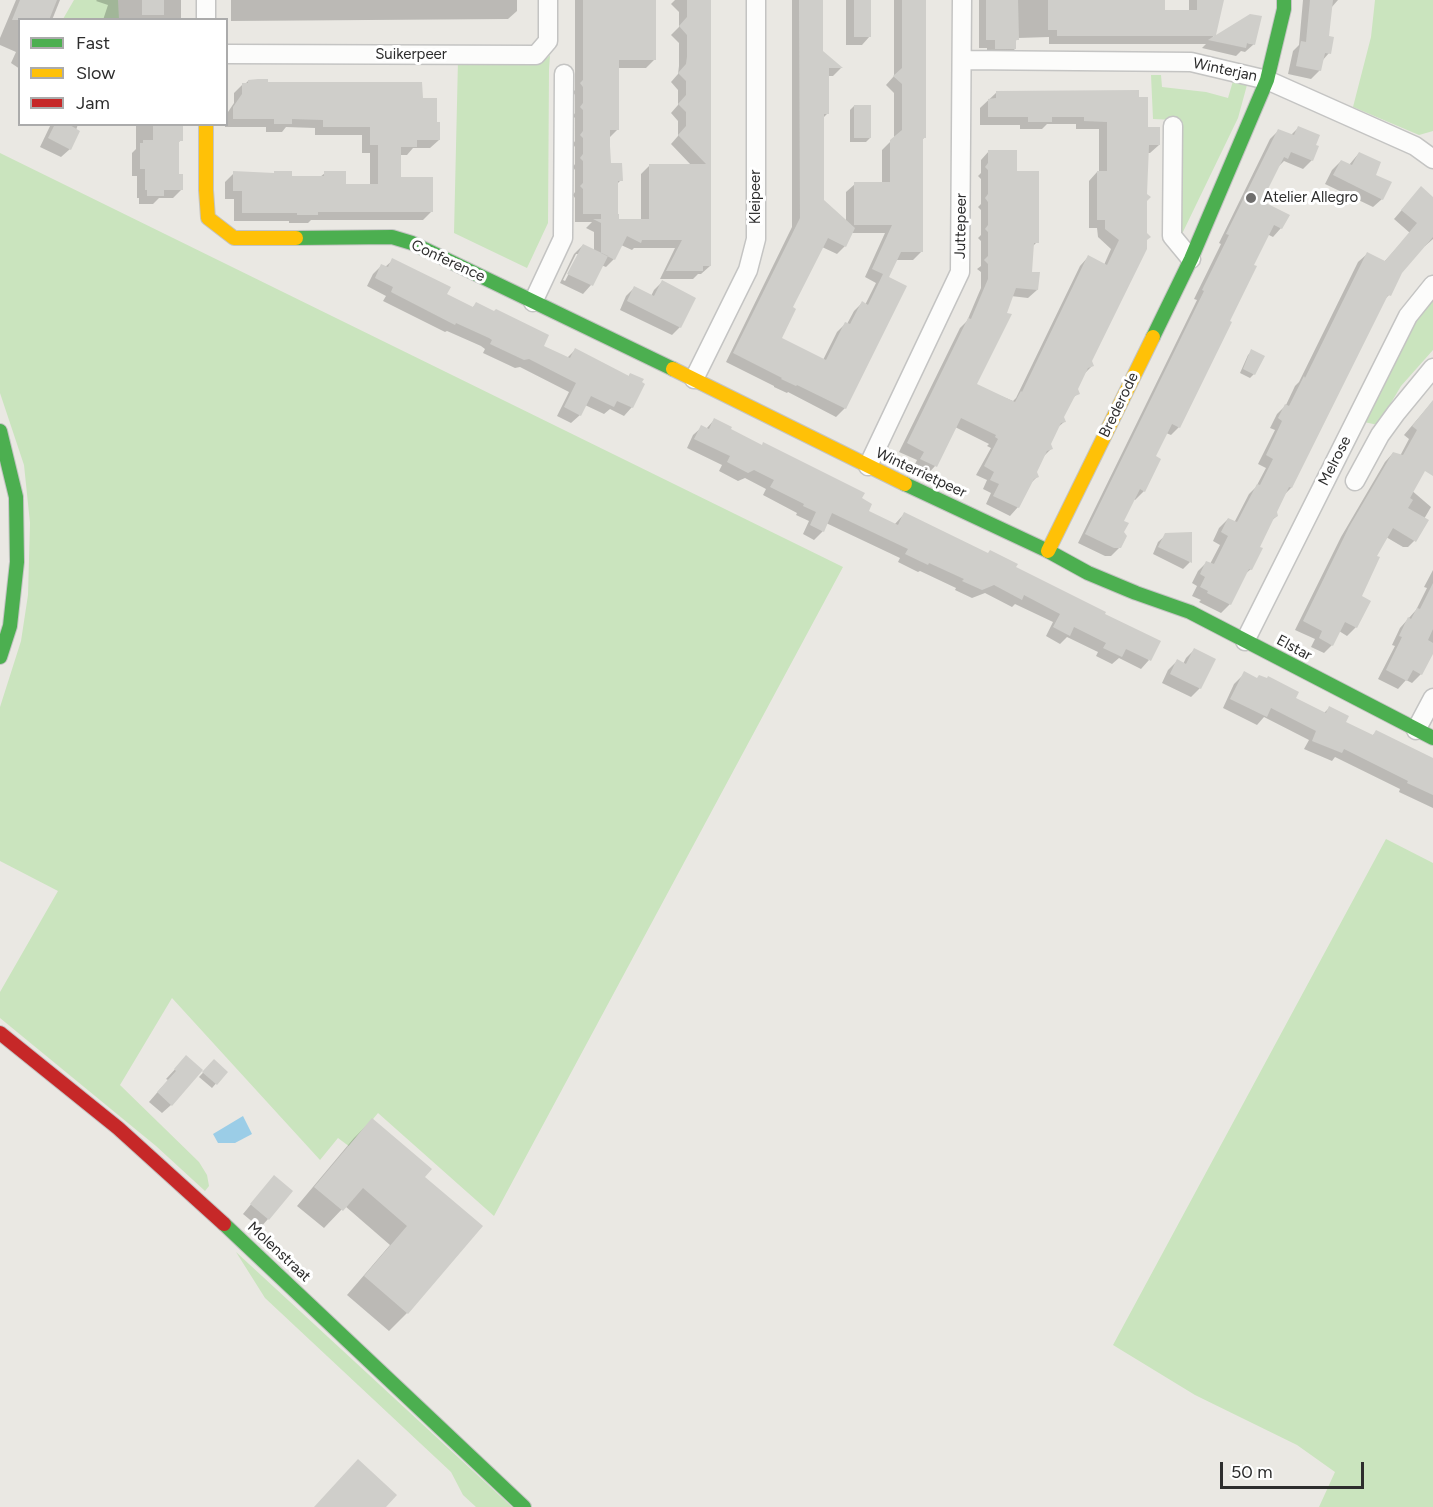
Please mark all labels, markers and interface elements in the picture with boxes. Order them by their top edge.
legend [18,18,228,126]
text: Fast [76,32,110,54]
street label: Suikerpeer [375,46,447,64]
street label: Winterjan [1191,54,1259,86]
text: Slow [76,62,115,84]
text: Jam [76,92,110,114]
street label: Kleipeer [747,170,765,224]
place label: Atelier Allegro [1263,189,1358,207]
marker: Atelier Allegro [1244,191,1258,205]
street label: Juttepeer [951,193,971,259]
street label: Conference [408,236,488,286]
street label: Brederode [1096,370,1142,440]
street label: Melrose [1315,433,1355,489]
street label: Winterrietpeer [873,444,969,502]
street label: Elstar [1273,631,1315,665]
street label: Molenstraat [244,1218,314,1286]
scale bar [1223,1450,1367,1488]
text: 50 m [1231,1461,1273,1483]

